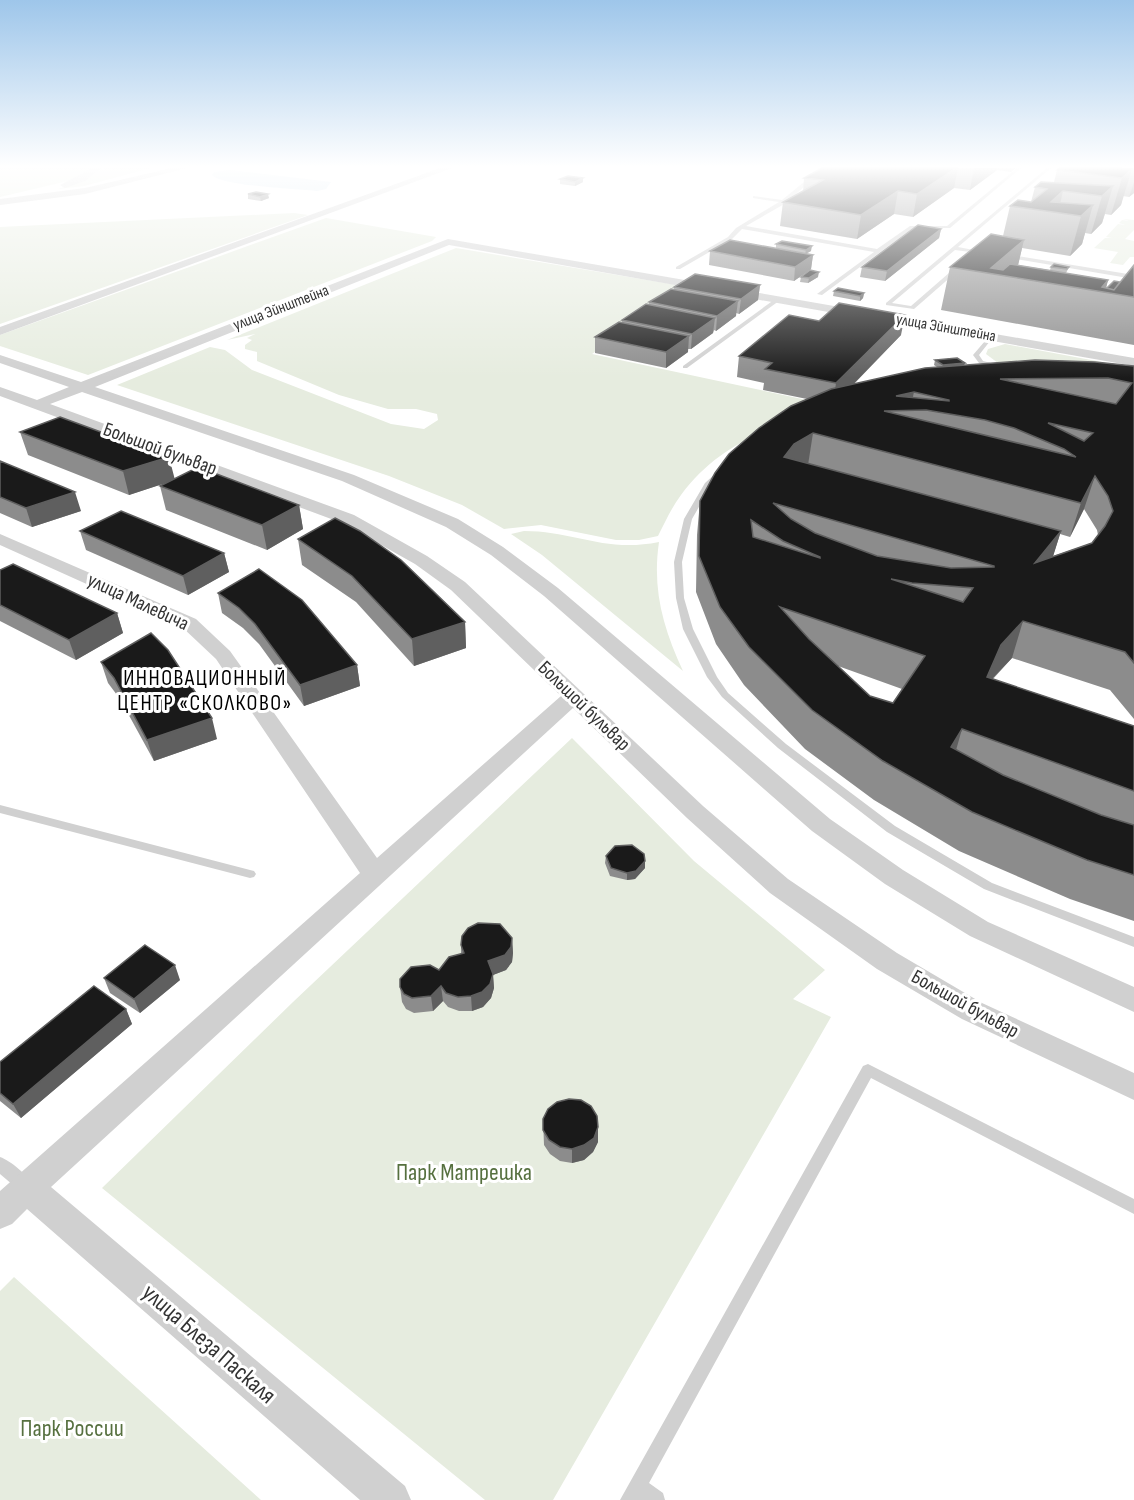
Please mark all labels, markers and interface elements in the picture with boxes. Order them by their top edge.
street label: улица Эйнштейна [230,281,332,335]
street label: улица Эйнштейна [895,310,997,346]
street label: Большой бульвар [100,417,220,481]
street label: улица Малевича [83,568,193,636]
street label: Большой бульвар [533,656,635,756]
district label: ИННОВАЦИОННЫЙ ЦЕНТР «СКОЛКОВО» [117,665,293,717]
street label: Большой бульвар [907,965,1023,1043]
park label: Парк Матрешка [396,1158,532,1187]
street label: улица Блеза Паскаля [136,1278,282,1410]
park label: Парк России [20,1414,124,1443]

